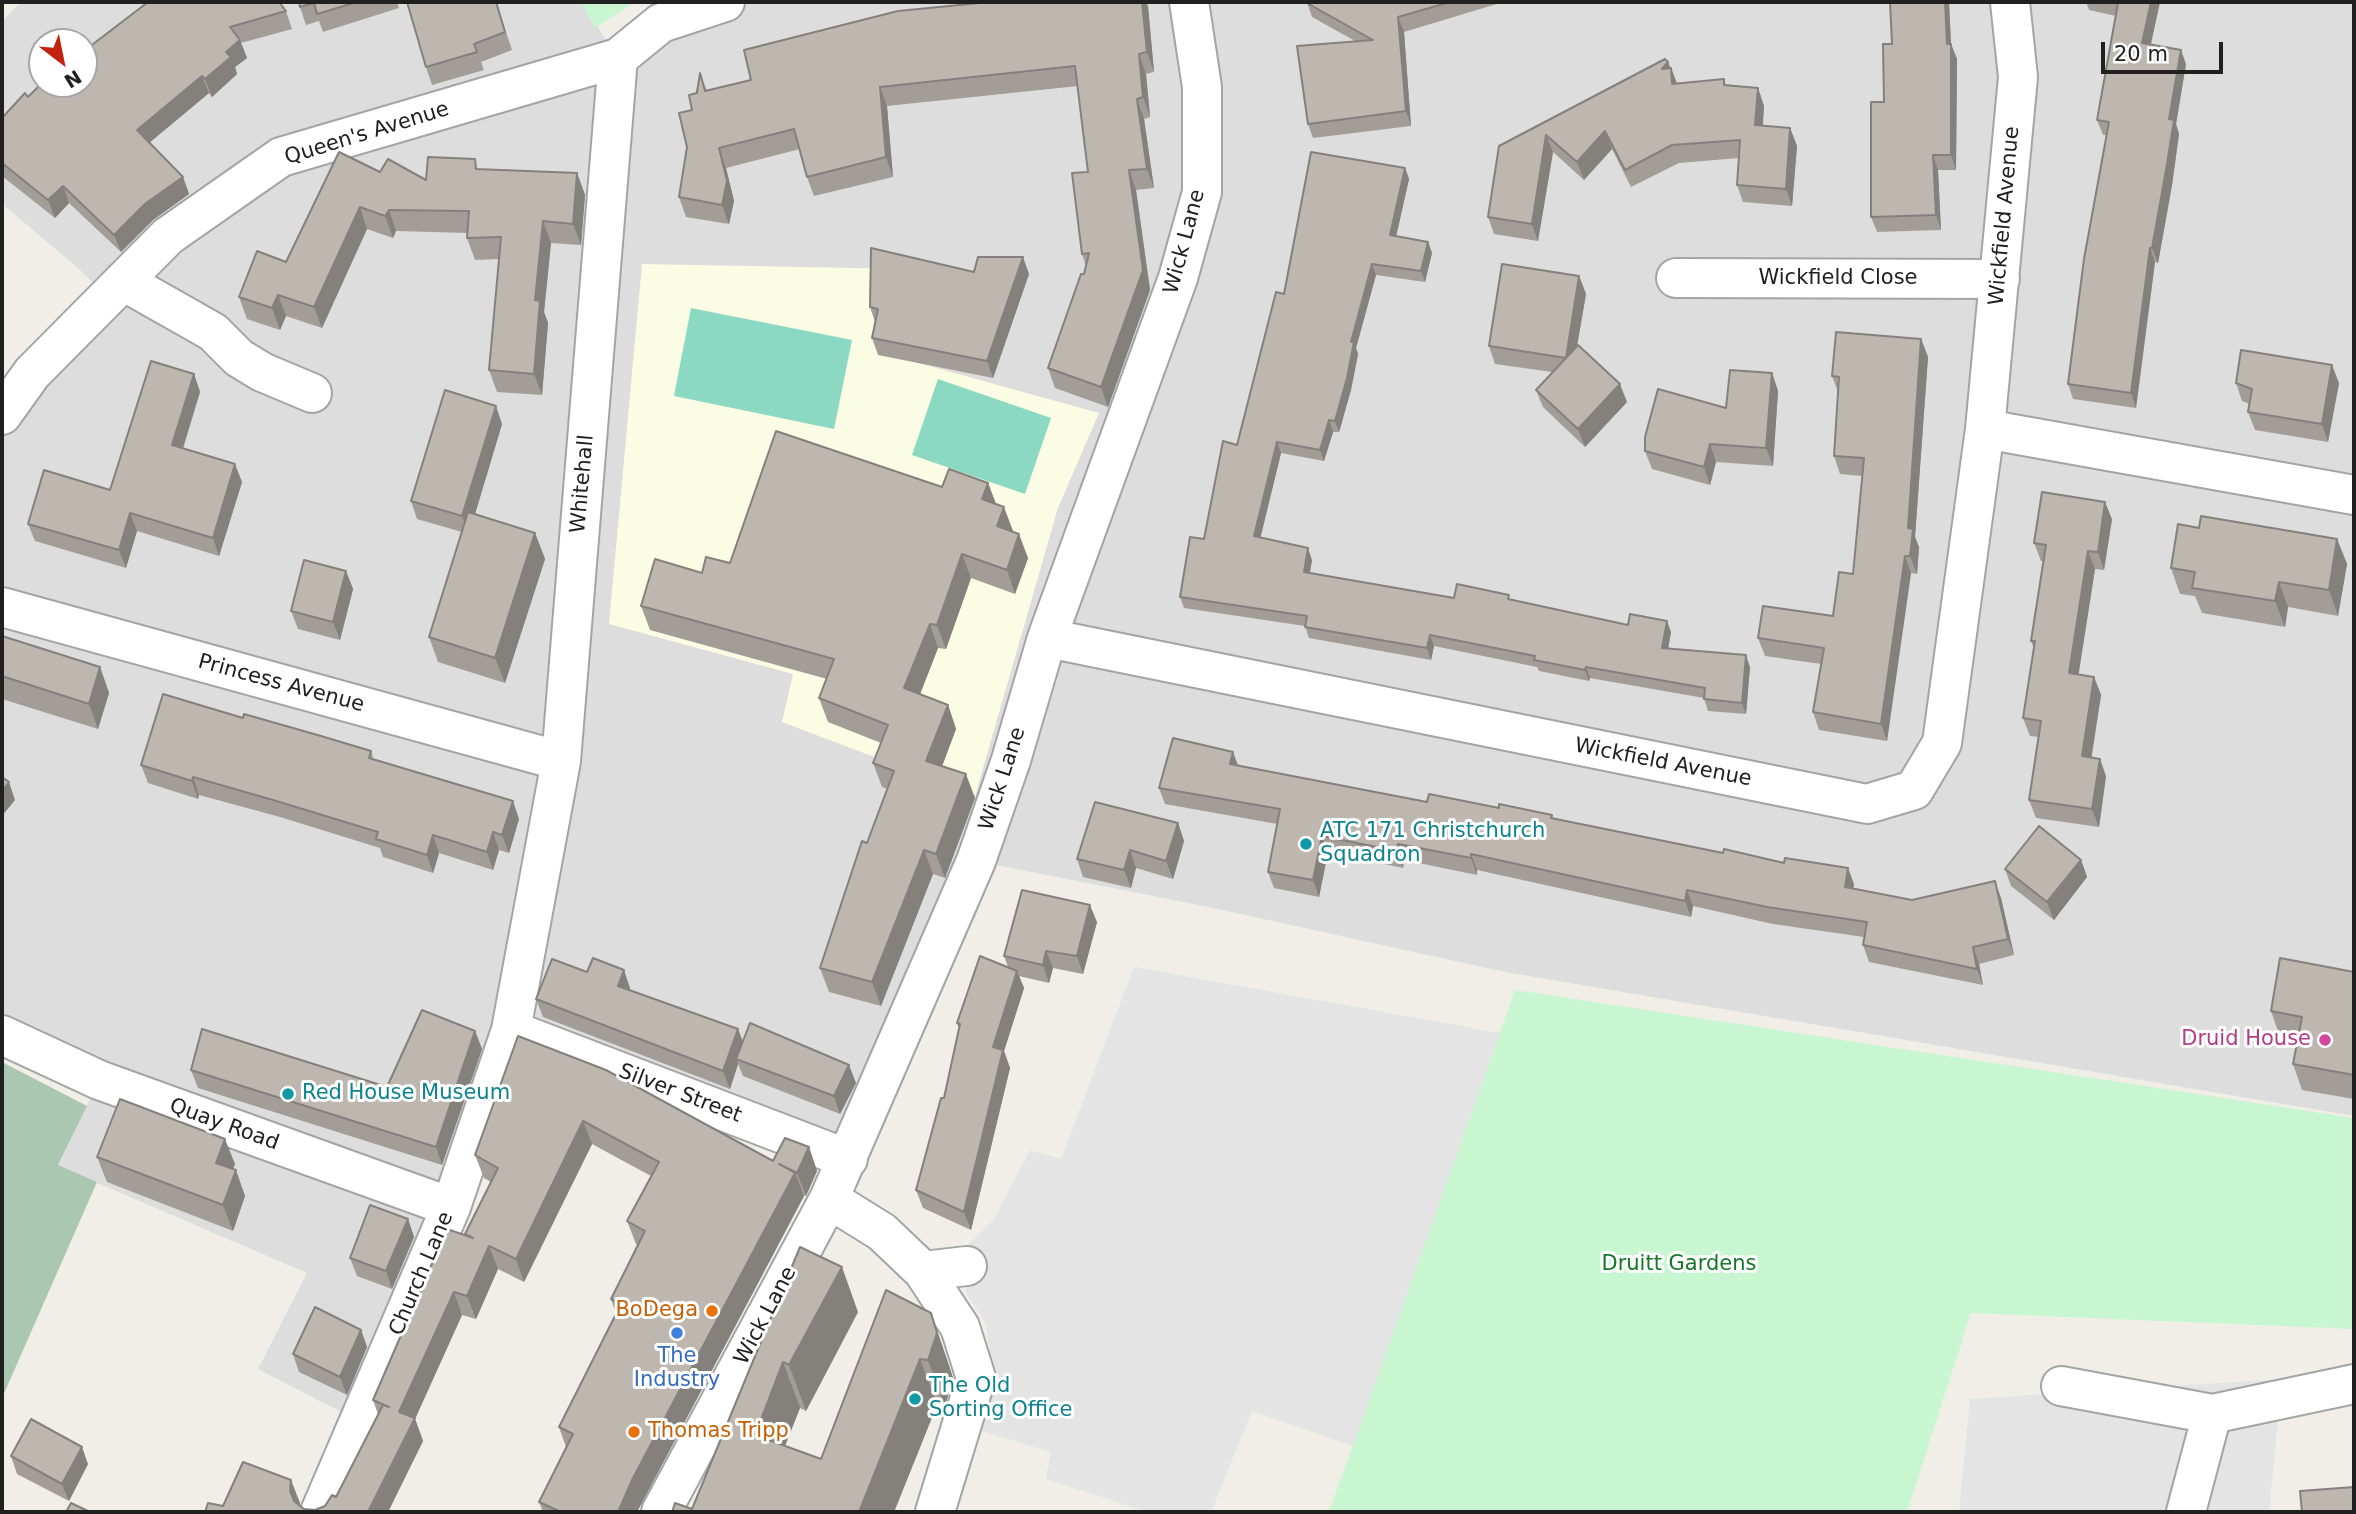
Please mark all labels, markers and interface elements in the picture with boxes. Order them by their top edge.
north arrow [28,28,98,98]
scale bar [2104,28,2226,72]
text: 20 m [2114,42,2168,66]
text: N [60,66,86,93]
street label: Queen's Avenue [282,97,452,171]
street label: Wickfield Avenue [1985,125,2025,307]
street label: Wick Lane [1159,187,1211,297]
street label: Wickfield Close [1758,266,1918,292]
street label: Whitehall [566,434,600,534]
street label: Princess Avenue [195,650,367,718]
street label: Wick Lane [974,724,1032,834]
street label: Wickfield Avenue [1572,733,1754,793]
place label: ATC 171 Christchurch Squadron [1320,819,1545,869]
marker: ATC 171 Christchurch Squadron [1298,836,1314,852]
place label: Druid House [2181,1027,2311,1053]
marker: Druid House [2317,1032,2333,1048]
street label: Silver Street [615,1059,745,1129]
place label: Red House Museum [302,1081,510,1107]
marker: Red House Museum [280,1086,296,1102]
street label: Quay Road [166,1094,282,1156]
street label: Church Lane [385,1208,459,1340]
park label: Druitt Gardens [1602,1252,1756,1278]
street label: Wick Lane [730,1263,802,1369]
place label: BoDega [615,1298,698,1324]
marker: BoDega [704,1303,720,1319]
marker: The Industry [669,1325,685,1341]
place label: The Industry [634,1344,720,1394]
place label: The Old Sorting Office [929,1374,1072,1424]
marker: The Old Sorting Office [907,1391,923,1407]
place label: Thomas Tripp [648,1419,789,1445]
marker: Thomas Tripp [626,1424,642,1440]

